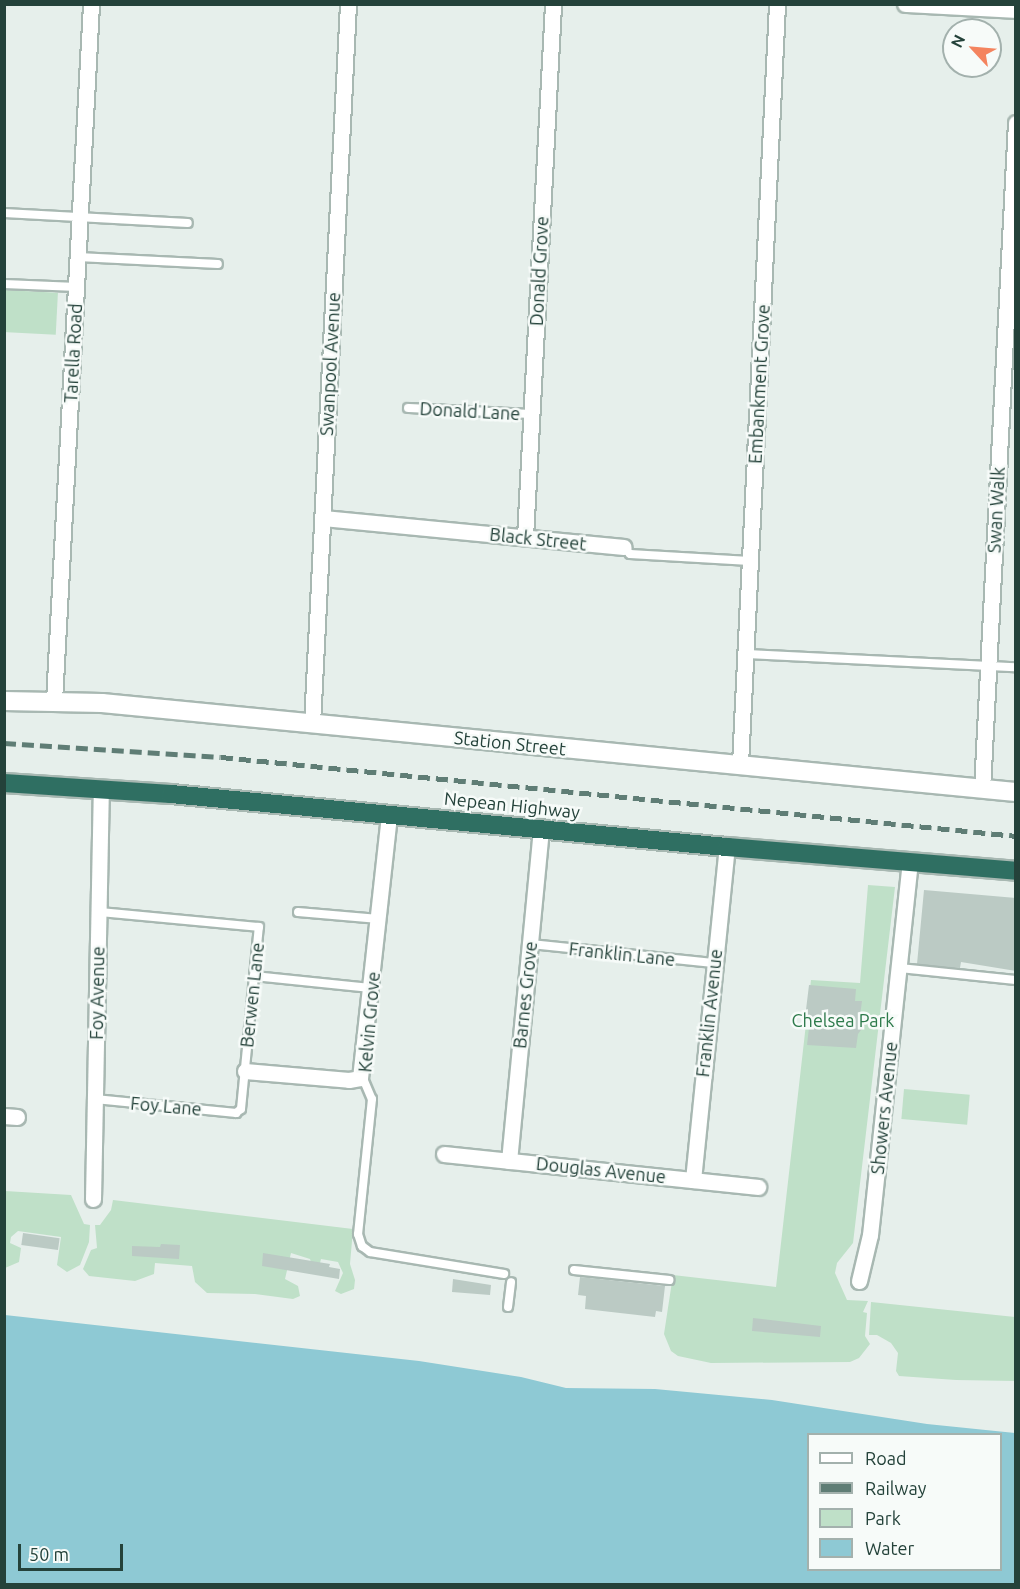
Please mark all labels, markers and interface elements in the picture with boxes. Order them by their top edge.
north arrow [942,18,1002,78]
text: N [947,32,968,50]
street label: Donald Grove [525,215,553,327]
street label: Swanpool Avenue [315,292,345,436]
street label: Tarella Road [60,303,86,403]
street label: Embankment Grove [744,304,774,464]
street label: Donald Lane [419,398,521,424]
street label: Swan Walk [983,466,1009,554]
street label: Black Street [489,523,587,555]
street label: Station Street [453,726,567,760]
street label: Nepean Highway [443,787,581,823]
street label: Franklin Lane [568,938,676,970]
street label: Barnes Grove [509,940,541,1050]
street label: Berwen Lane [236,941,268,1049]
street label: Foy Avenue [85,946,109,1040]
street label: Franklin Avenue [692,948,726,1078]
street label: Kelvin Grove [354,971,384,1073]
park label: Chelsea Park [792,1009,894,1031]
street label: Showers Avenue [866,1040,902,1176]
street label: Foy Lane [130,1092,202,1120]
street label: Douglas Avenue [535,1152,667,1188]
legend [807,1433,1002,1571]
text: Road [865,1448,907,1468]
text: Railway [865,1478,926,1498]
text: Park [865,1508,901,1528]
scale bar [21,1532,126,1570]
text: Water [865,1538,914,1558]
text: 50 m [29,1544,69,1564]

